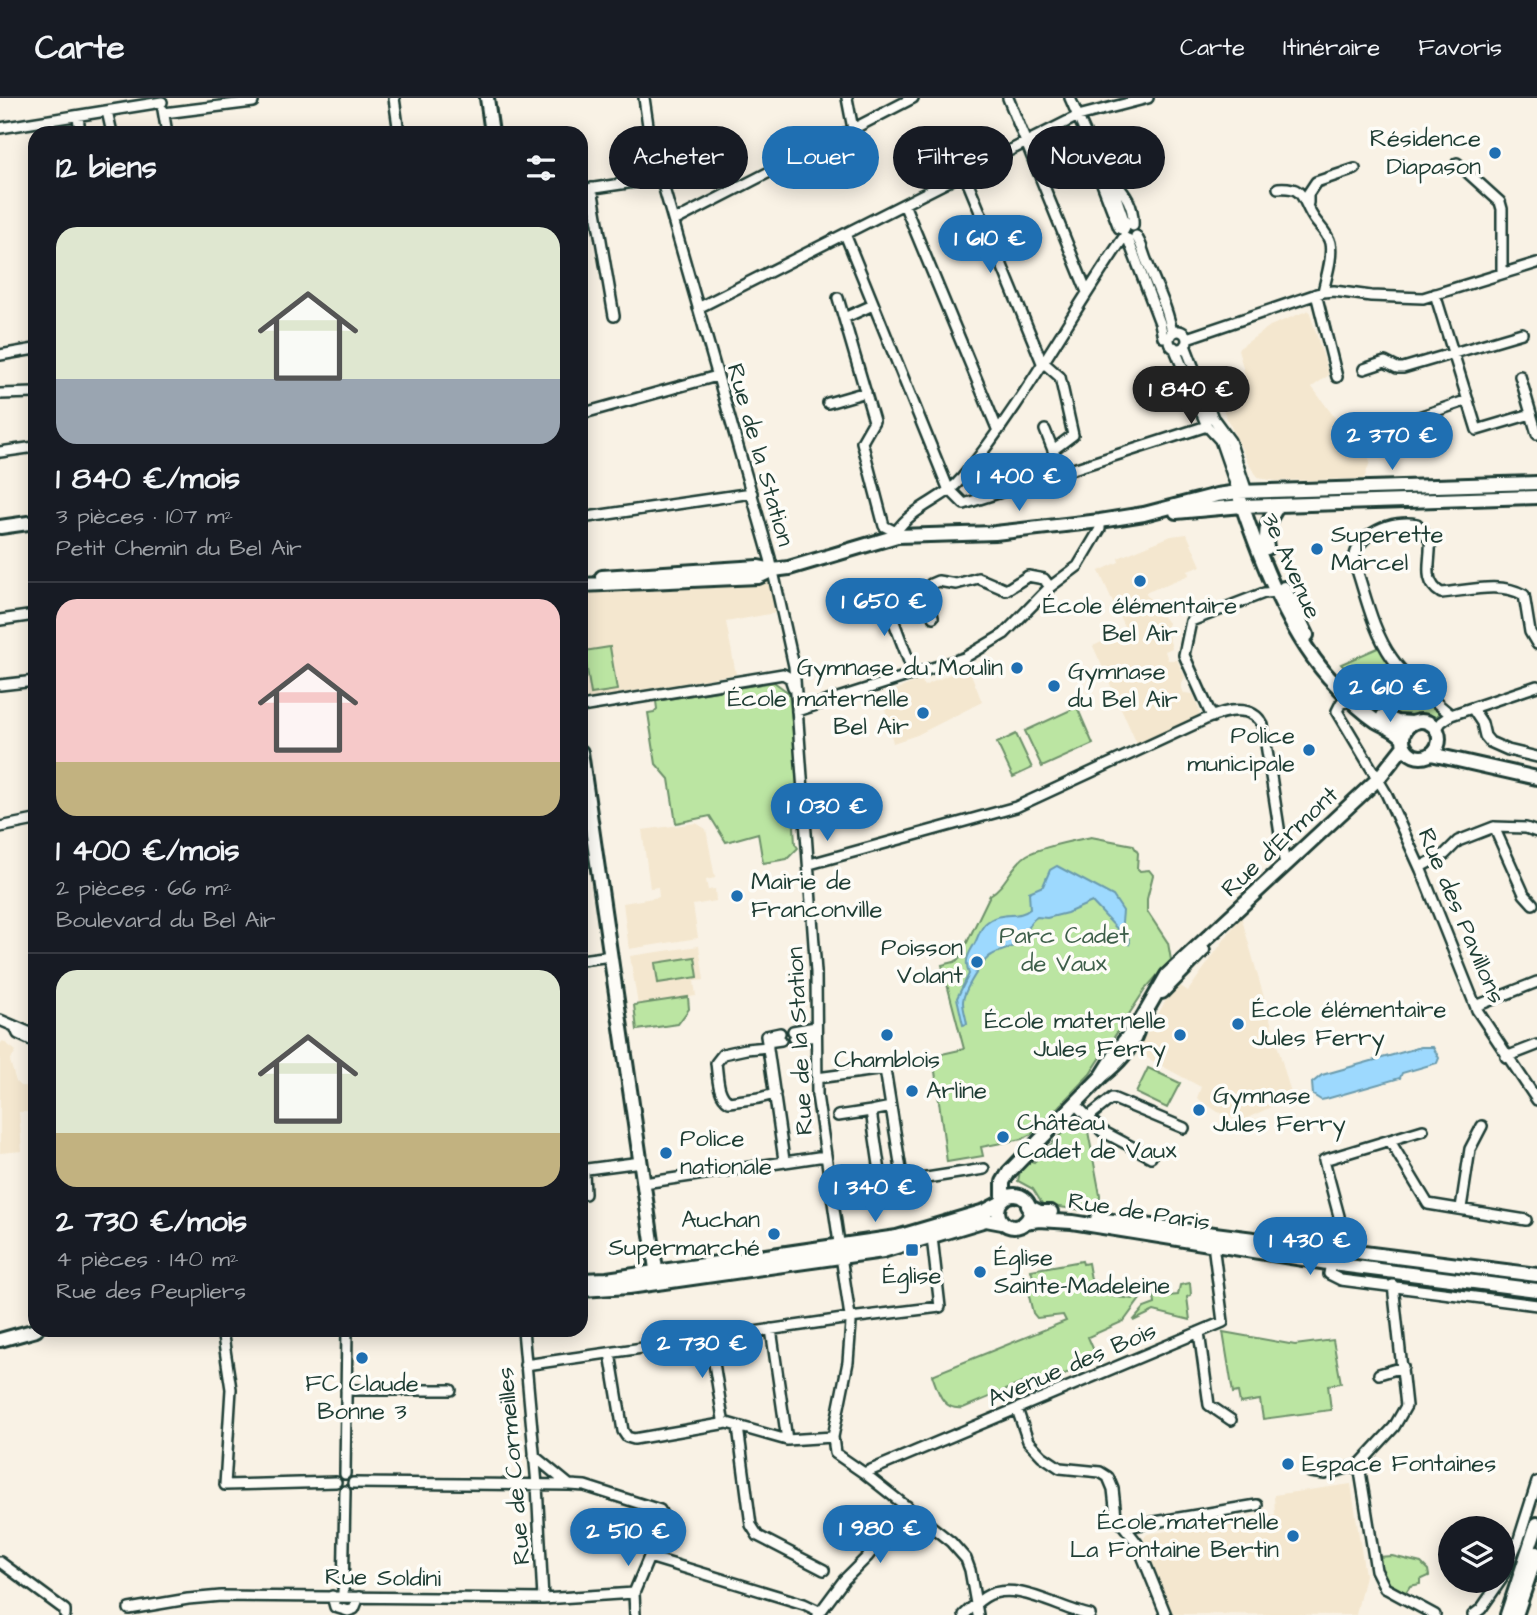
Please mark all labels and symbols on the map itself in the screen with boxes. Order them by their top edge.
place label: Résidence Diapason [1370,122,1481,184]
marker: Résidence Diapason [1487,145,1503,161]
pin: 1 610 € [925,216,1055,275]
street label: Rue de la Station [718,360,802,550]
pin: 1 840 € [1126,366,1256,426]
pin: 2 370 € [1327,412,1457,472]
pin: 1 400 € [954,454,1084,513]
street label: 3e Avenue [1253,508,1329,624]
place label: Superette Marcel [1331,518,1444,580]
marker: Superette Marcel [1309,541,1325,557]
marker: École élémentaire Bel Air [1132,573,1148,589]
pin: 1 650 € [819,578,949,638]
place label: École élémentaire Bel Air [1043,589,1237,651]
place label: Gymnase du Moulin [797,651,1003,686]
place label: Gymnase du Bel Air [1068,655,1178,717]
marker: Gymnase du Moulin [1009,660,1025,676]
pin: 2 610 € [1325,664,1455,724]
marker: Gymnase du Bel Air [1046,678,1062,694]
place label: École maternelle Bel Air [727,682,909,744]
marker: École maternelle Bel Air [915,705,931,721]
place label: Police municipale [1187,719,1295,781]
marker: Police municipale [1301,742,1317,758]
street label: Rue d'Ermont [1214,778,1346,905]
pin: 1 030 € [762,784,892,843]
street label: Rue des Pavillons [1409,823,1513,1009]
place label: Mairie de Franconville [751,865,882,927]
marker: Mairie de Franconville [729,888,745,904]
park label: Parc Cadet de Vaux [999,919,1129,981]
place label: Poisson Volant [881,931,963,993]
street label: Rue de la Station [778,946,822,1136]
marker: Poisson Volant [969,954,985,970]
place label: École élémentaire Jules Ferry [1252,993,1446,1056]
place label: École maternelle Jules Ferry [984,1004,1166,1067]
marker: École élémentaire Jules Ferry [1230,1016,1246,1032]
marker: Chamblois [879,1027,895,1043]
marker: École maternelle Jules Ferry [1172,1027,1188,1043]
place label: Chamblois [834,1043,940,1077]
place label: Arline [926,1074,987,1108]
place label: Gymnase Jules Ferry [1213,1079,1346,1142]
marker: Arline [904,1083,920,1099]
marker: Gymnase Jules Ferry [1191,1102,1207,1118]
place label: Château Cadet de Vaux [1017,1106,1177,1168]
place label: Police nationale [680,1122,772,1184]
marker: Château Cadet de Vaux [995,1129,1011,1145]
marker: Police nationale [658,1145,674,1161]
pin: 1 340 € [810,1164,940,1224]
street label: Rue de Paris [1066,1184,1212,1240]
place label: Auchan Supermarché [609,1203,760,1265]
pin: 1 430 € [1245,1218,1375,1277]
marker: Auchan Supermarché [766,1226,782,1242]
place label: Église Sainte-Madeleine [994,1241,1170,1303]
marker: Église [904,1242,920,1258]
place label: Église [882,1259,942,1294]
marker: Église Sainte-Madeleine [972,1264,988,1280]
street label: Avenue des Bois [982,1314,1162,1416]
pin: 2 730 € [637,1320,767,1380]
marker: FC Claude Bonne 3 [354,1350,370,1366]
street label: Rue de Cormeilles [488,1366,540,1566]
place label: FC Claude Bonne 3 [305,1367,419,1429]
place label: Espace Fontaines [1302,1447,1496,1481]
marker: Espace Fontaines [1280,1456,1296,1472]
place label: École maternelle La Fontaine Bertin [1070,1505,1279,1567]
pin: 1 980 € [815,1506,945,1565]
pin: 2 510 € [563,1508,693,1568]
marker: École maternelle La Fontaine Bertin [1285,1528,1301,1544]
street label: Rue Soldini [325,1560,442,1596]

